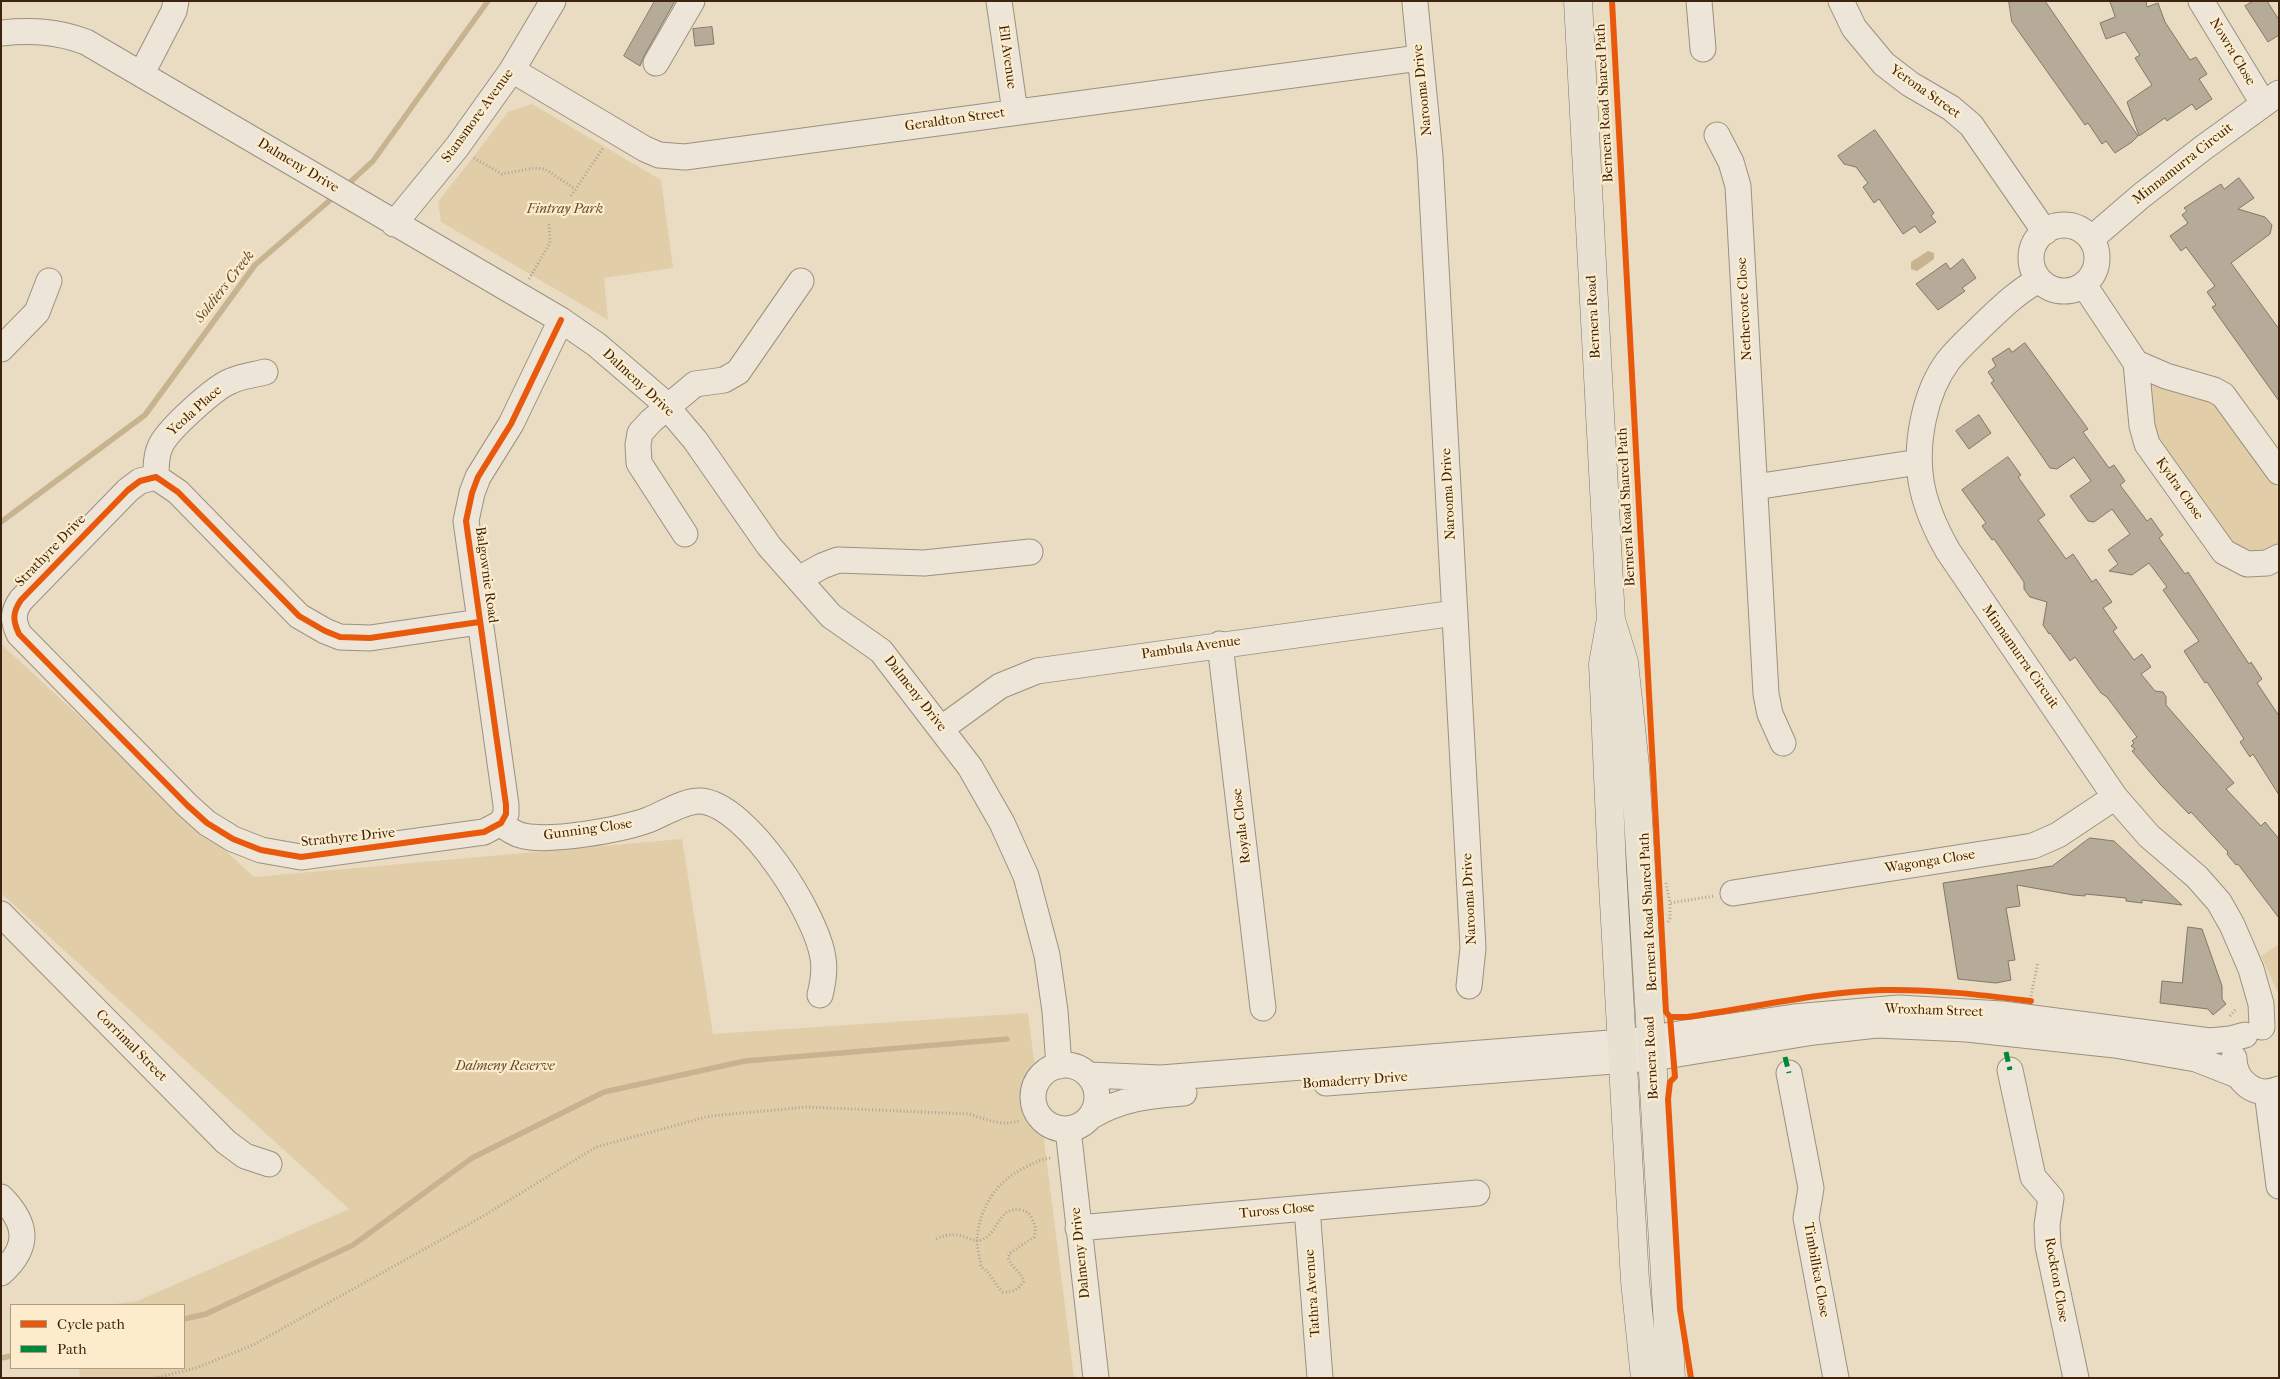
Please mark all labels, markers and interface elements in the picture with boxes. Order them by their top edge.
street label: Nowra Close [2205,15,2259,89]
street label: Bernera Road Shared Path [1592,23,1618,183]
street label: Ell Avenue [994,24,1020,90]
street label: Narooma Drive [1410,43,1436,137]
street label: Yerona Street [1886,61,1964,123]
street label: Stansmore Avenue [438,66,518,166]
street label: Geraldton Street [904,105,1006,135]
street label: Minnamurra Circuit [2129,120,2237,208]
street label: Dalmeny Drive [254,135,342,197]
park label: Fintray Park [527,202,603,218]
water label: Soldiers Creek [191,247,259,327]
street label: Nethercote Close [1734,257,1756,361]
street label: Bernera Road [1583,275,1605,359]
street label: Dalmeny Drive [599,346,677,420]
street label: Yeola Place [164,382,226,440]
street label: Bernera Road Shared Path [1614,427,1640,587]
street label: Narooma Drive [1438,448,1460,540]
street label: Kydra Close [2151,455,2207,523]
street label: Strathyre Drive [12,511,90,591]
street label: Balgownie Road [471,526,501,624]
street label: Minnamurra Circuit [1978,602,2062,712]
street label: Pambula Avenue [1140,633,1242,663]
street label: Dalmeny Drive [880,653,950,735]
street label: Royala Close [1229,787,1255,865]
street label: Gunning Close [543,815,633,845]
street label: Strathyre Drive [300,825,396,851]
street label: Bernera Road Shared Path [1636,832,1662,992]
street label: Wagonga Close [1884,847,1976,877]
street label: Narooma Drive [1459,853,1481,945]
street label: Wroxham Street [1884,1001,1984,1021]
street label: Corrimal Street [92,1007,170,1085]
street label: Bernera Road [1641,1016,1663,1100]
park label: Dalmeny Reserve [455,1059,555,1075]
street label: Bomaderry Drive [1302,1069,1408,1093]
street label: Tuross Close [1239,1199,1315,1223]
street label: Dalmeny Drive [1068,1206,1094,1300]
street label: Timbillica Close [1799,1221,1833,1319]
street label: Rockton Close [2040,1236,2072,1324]
street label: Tathra Avenue [1302,1248,1324,1338]
legend [10,1304,185,1369]
text: Cycle path [57,1315,125,1333]
text: Path [57,1340,87,1358]

